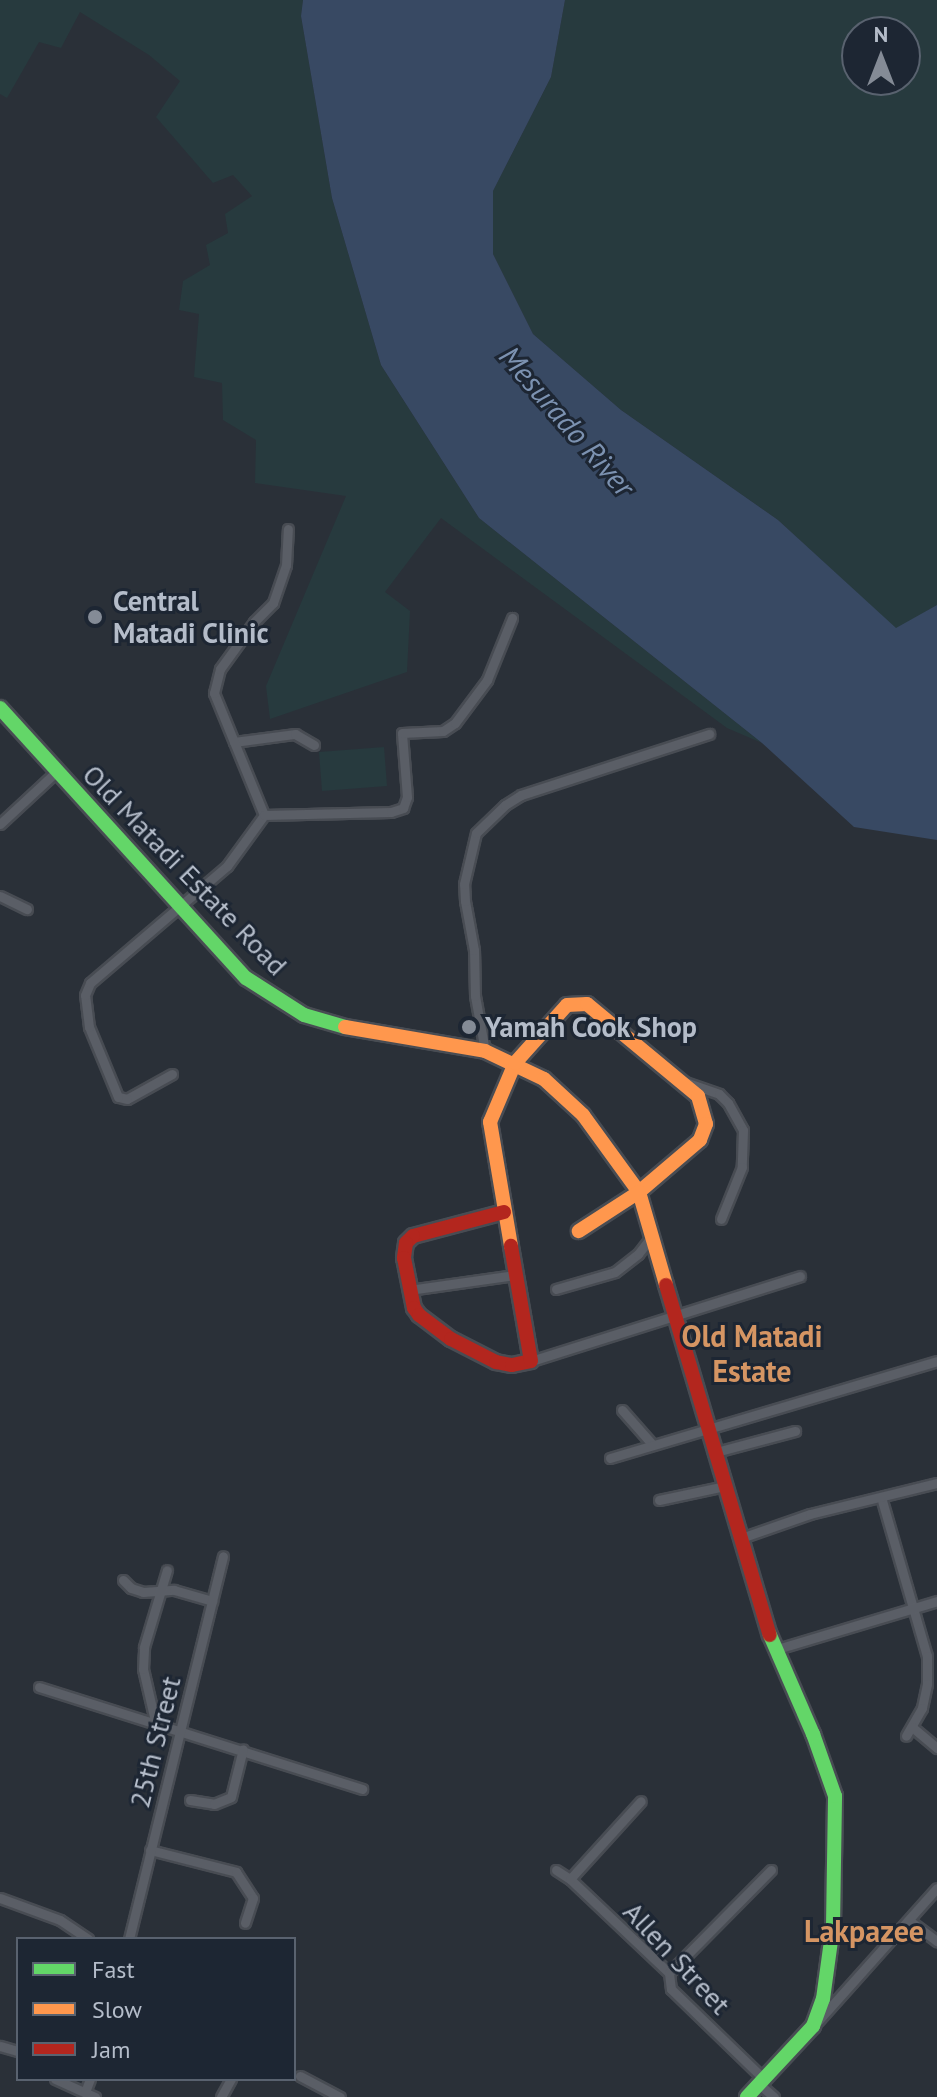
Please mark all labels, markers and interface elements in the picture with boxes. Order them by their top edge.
north arrow [841,16,921,96]
text: N [874,20,888,48]
water label: Mesurado River [492,339,642,503]
place label: Central Matadi Clinic [113,584,269,650]
marker: Central Matadi Clinic [84,606,106,628]
street label: Old Matadi Estate Road [76,758,294,982]
place label: Yamah Cook Shop [485,1010,698,1044]
marker: Yamah Cook Shop [460,1018,478,1036]
district label: Old Matadi Estate [681,1318,823,1388]
street label: 25th Street [122,1673,188,1811]
street label: Allen Street [617,1895,737,2021]
district label: Lakpazee [804,1913,924,1949]
legend [16,1937,296,2081]
text: Fast [92,1954,135,1985]
text: Slow [92,1994,142,2025]
text: Jam [92,2034,130,2065]

